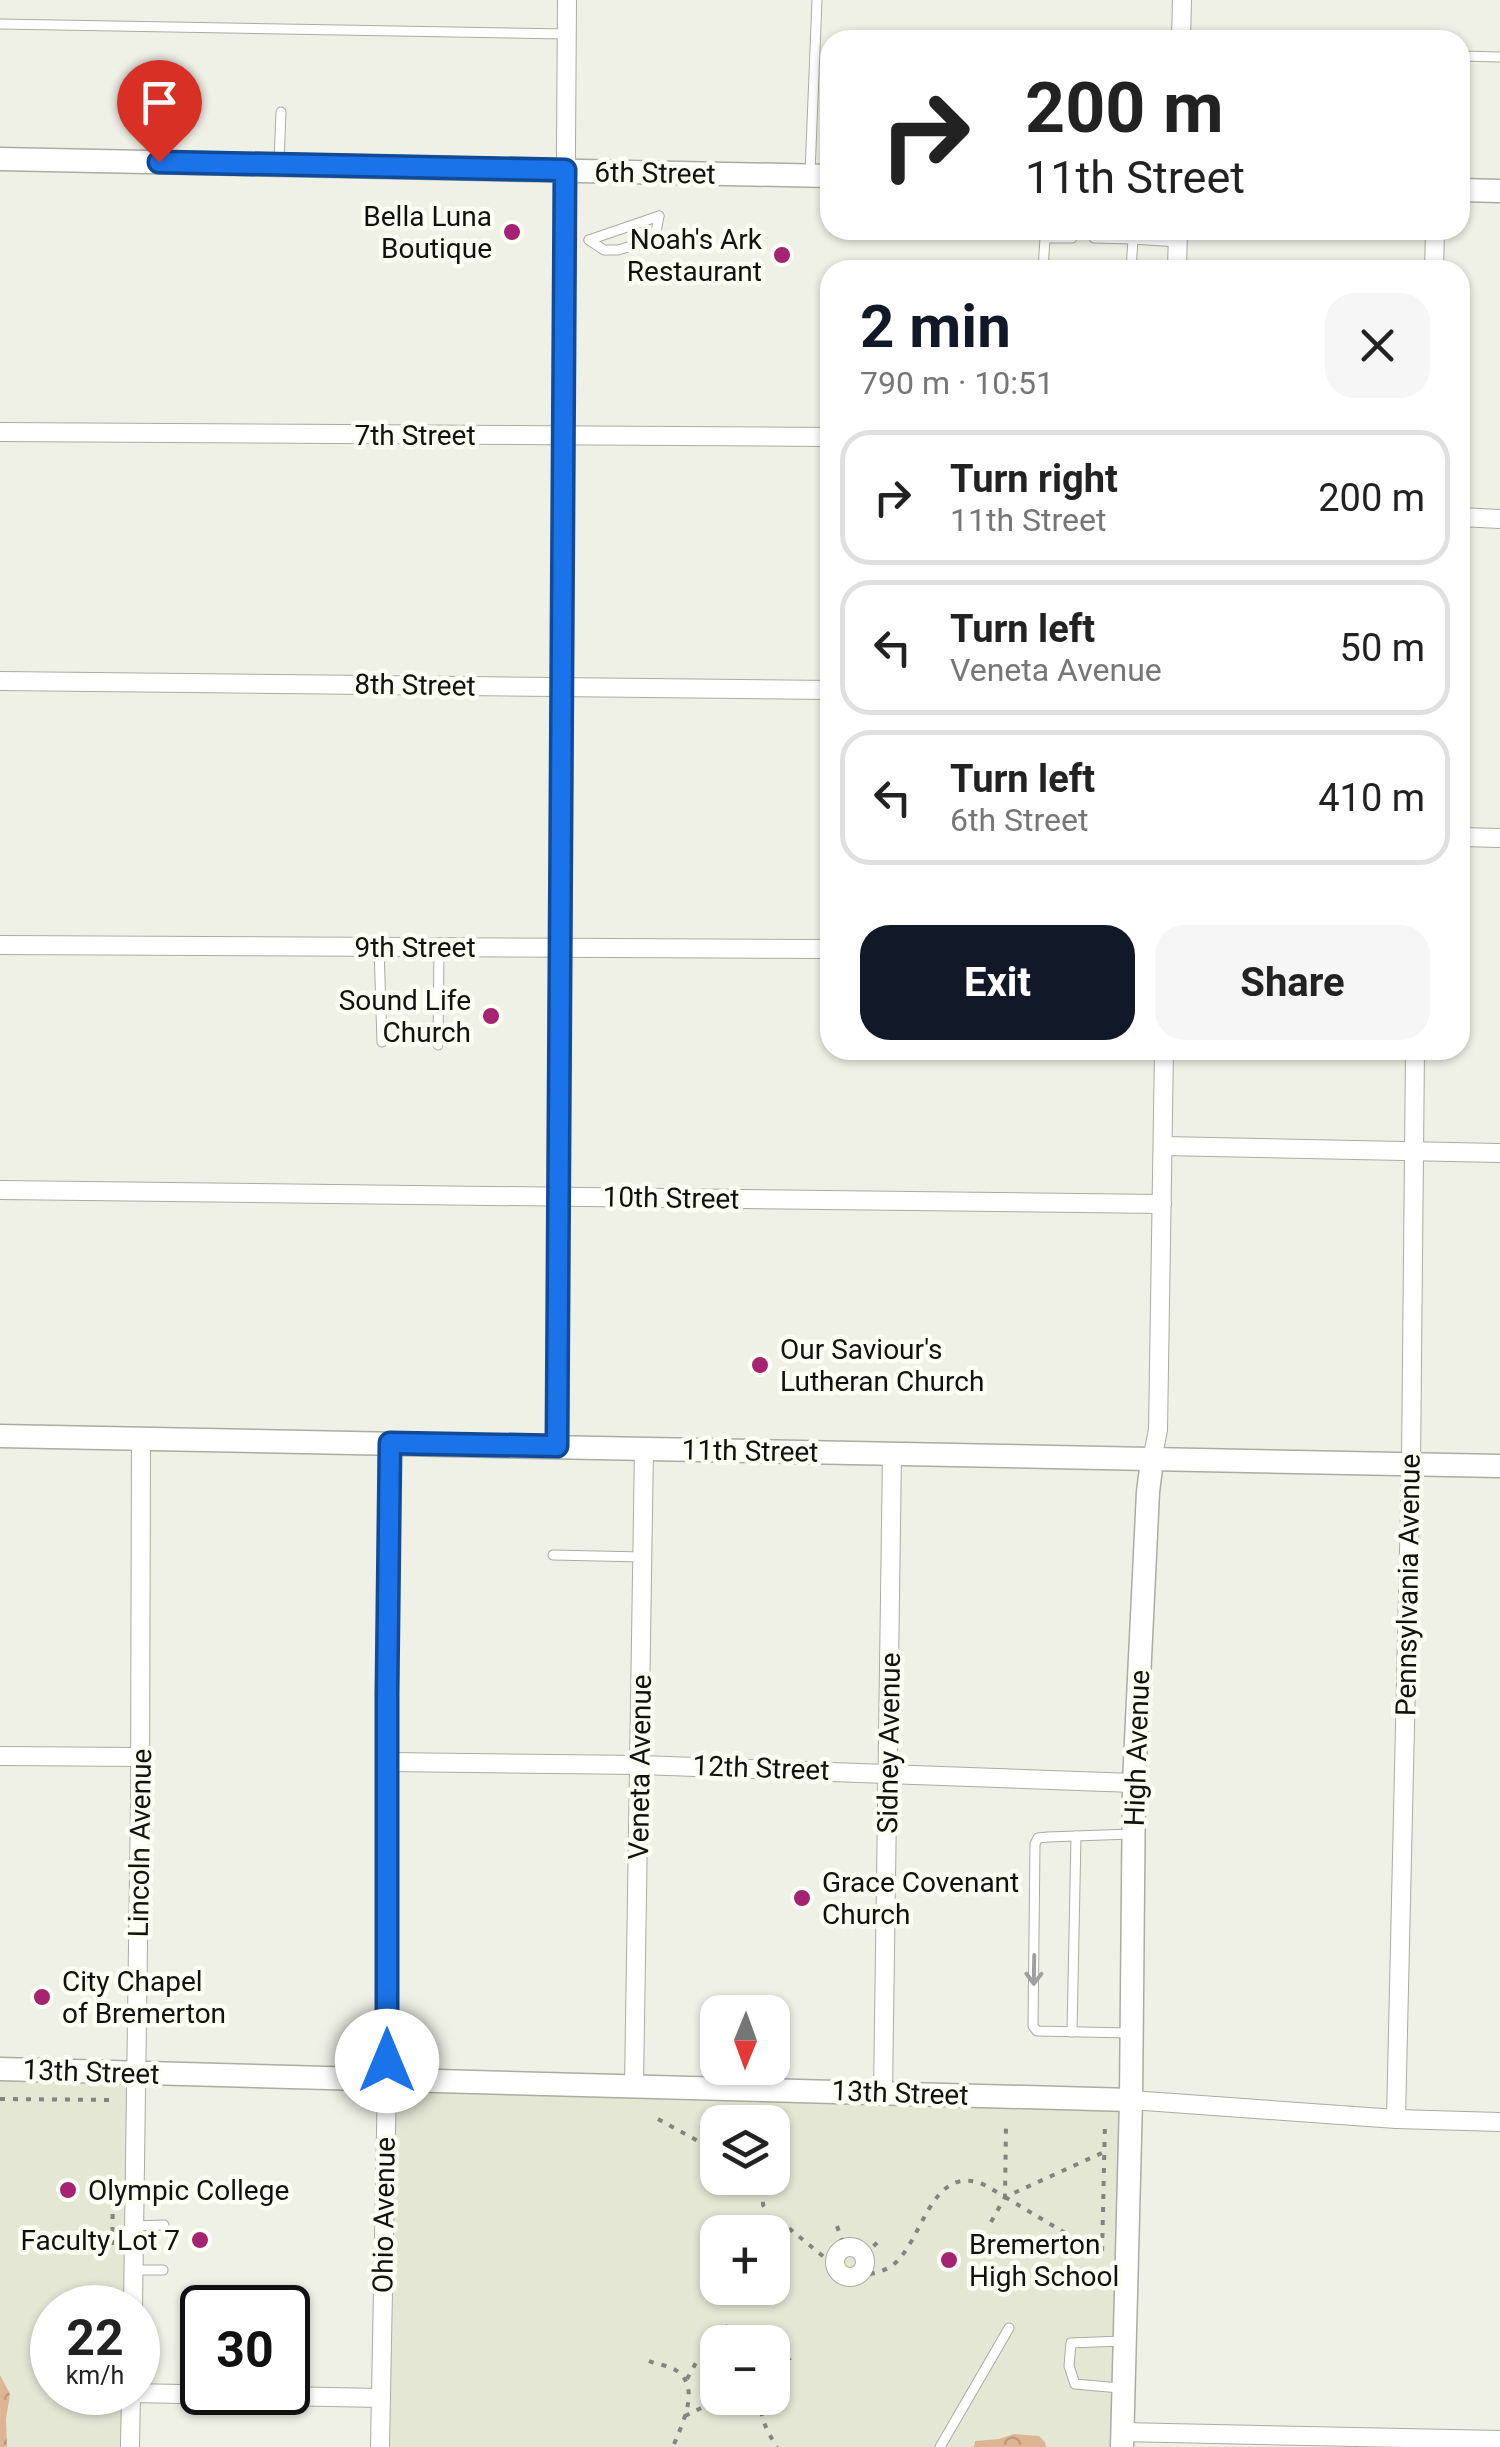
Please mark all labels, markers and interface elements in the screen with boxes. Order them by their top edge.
pin [117,60,202,163]
text: 200 m [1025,67,1224,149]
icon: right [860,70,990,200]
icon: arrive [132,75,187,130]
text: 11th Street [1025,151,1245,204]
street label: 6th Street [594,155,716,191]
place label: Bella Luna Boutique [363,200,492,265]
marker: Bella Luna Boutique [501,221,523,243]
place label: Noah's Ark Restaurant [627,223,763,288]
marker: Noah's Ark Restaurant [771,244,793,266]
text: 2 min [860,291,1011,362]
button: close [1325,293,1430,398]
text: 790 m · 10:51 [860,364,1054,402]
street label: 7th Street [354,419,476,452]
text: Turn right [950,457,1118,501]
icon: right [865,470,920,525]
text: 200 m [1318,476,1425,520]
text: 11th Street [950,501,1106,539]
text: Turn left [950,607,1095,651]
icon: left [865,620,920,675]
text: 50 m [1340,626,1425,670]
text: Veneta Avenue [950,651,1162,689]
street label: 8th Street [354,667,476,703]
text: Turn left [950,757,1095,801]
icon: left [865,770,920,825]
text: 410 m [1318,776,1425,820]
text: 6th Street [950,801,1088,839]
button: Exit [860,925,1135,1040]
button: Share [1155,925,1430,1040]
street label: 9th Street [354,931,476,964]
place label: Sound Life Church [339,984,471,1049]
marker: Sound Life Church [480,1005,502,1027]
street label: 10th Street [602,1180,740,1216]
place label: Our Saviour's Lutheran Church [780,1333,984,1398]
marker: Our Saviour's Lutheran Church [749,1354,771,1376]
street label: 11th Street [681,1433,819,1469]
street label: Pennsylvania Avenue [1389,1454,1427,1716]
street label: Sidney Avenue [871,1652,907,1834]
street label: High Avenue [1118,1669,1156,1827]
street label: Veneta Avenue [622,1674,658,1860]
street label: Lincoln Avenue [122,1748,158,1938]
street label: 12th Street [692,1749,830,1787]
place label: Grace Covenant Church [822,1866,1019,1931]
marker: Grace Covenant Church [791,1887,813,1909]
one-way arrow [1024,1954,1043,1986]
place label: City Chapel of Bremerton [62,1965,226,2030]
marker: City Chapel of Bremerton [31,1986,53,2008]
north arrow [700,1995,790,2085]
map controls [700,1995,790,2415]
position arrow [335,2009,439,2113]
street label: 13th Street [22,2053,160,2091]
street label: 13th Street [831,2074,969,2112]
button: layers [700,2105,790,2195]
street label: Ohio Avenue [366,2137,402,2293]
place label: Olympic College [88,2174,289,2207]
marker: Olympic College [57,2179,79,2201]
button: + [700,2215,790,2305]
place label: Faculty Lot 7 [21,2224,180,2257]
place label: Bremerton High School [969,2228,1119,2293]
marker: Faculty Lot 7 [189,2229,211,2251]
marker: Bremerton High School [938,2249,960,2271]
speed limit sign: 30 [180,2285,310,2415]
text: 22 [66,2309,124,2367]
button: − [700,2325,790,2415]
text: km/h [66,2361,124,2390]

